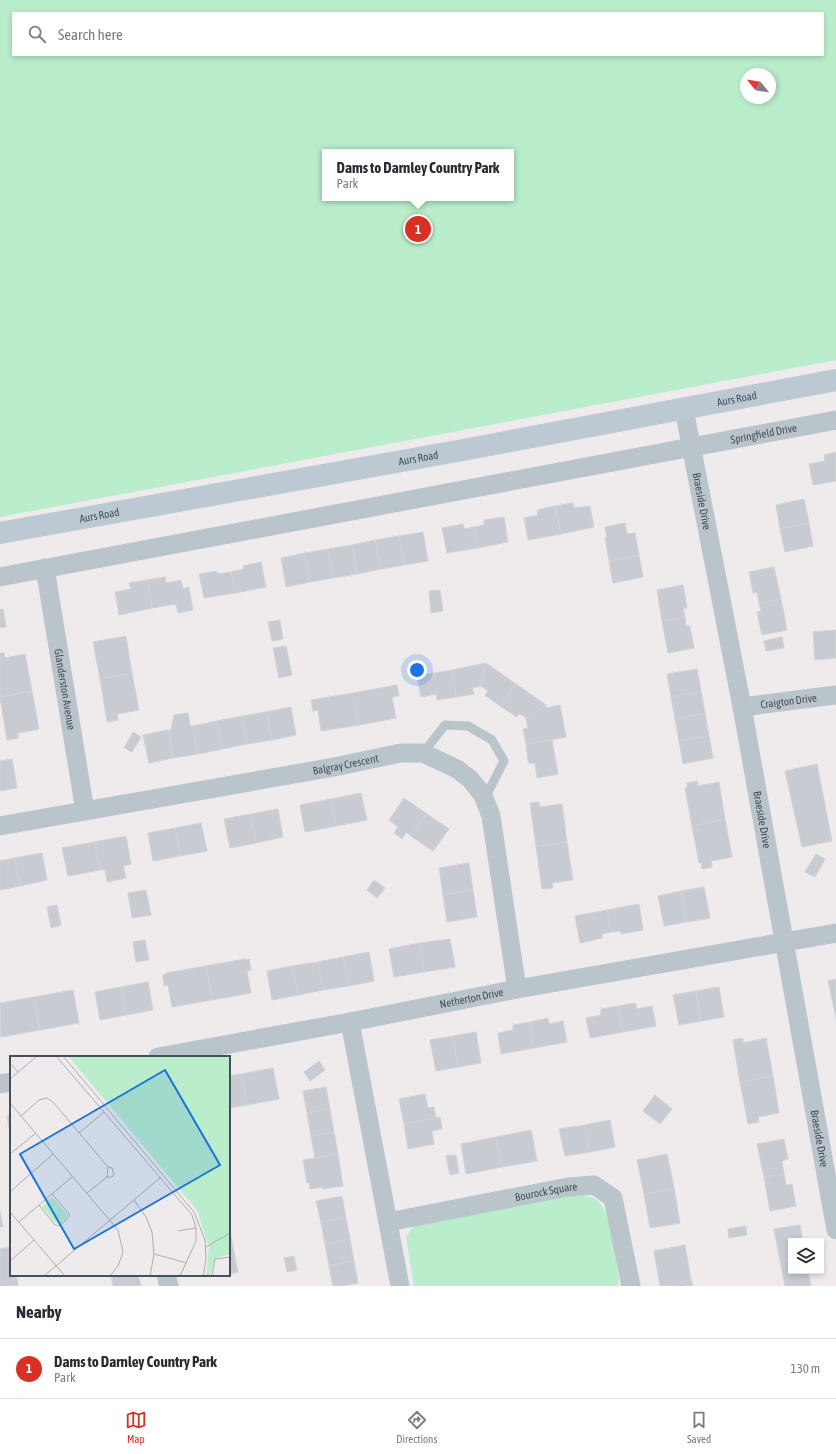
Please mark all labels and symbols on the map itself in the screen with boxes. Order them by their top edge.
north arrow [740,68,776,104]
pin: 1 [405,214,431,244]
street label: Aurs Road [716,389,758,408]
street label: Springfield Drive [730,421,798,446]
street label: Aurs Road [397,449,439,467]
street label: Braeside Drive [691,472,713,531]
street label: Aurs Road [78,506,120,525]
street label: Glanderston Avenue [52,648,78,731]
your location [407,660,427,680]
street label: Craigton Drive [760,691,818,711]
street label: Balgray Crescent [312,752,379,777]
street label: Braeside Drive [751,790,773,849]
street label: Netherton Drive [439,986,504,1010]
inset map [10,1056,230,1276]
street label: Braeside Drive [809,1109,831,1168]
street label: Bourock Square [514,1180,578,1203]

